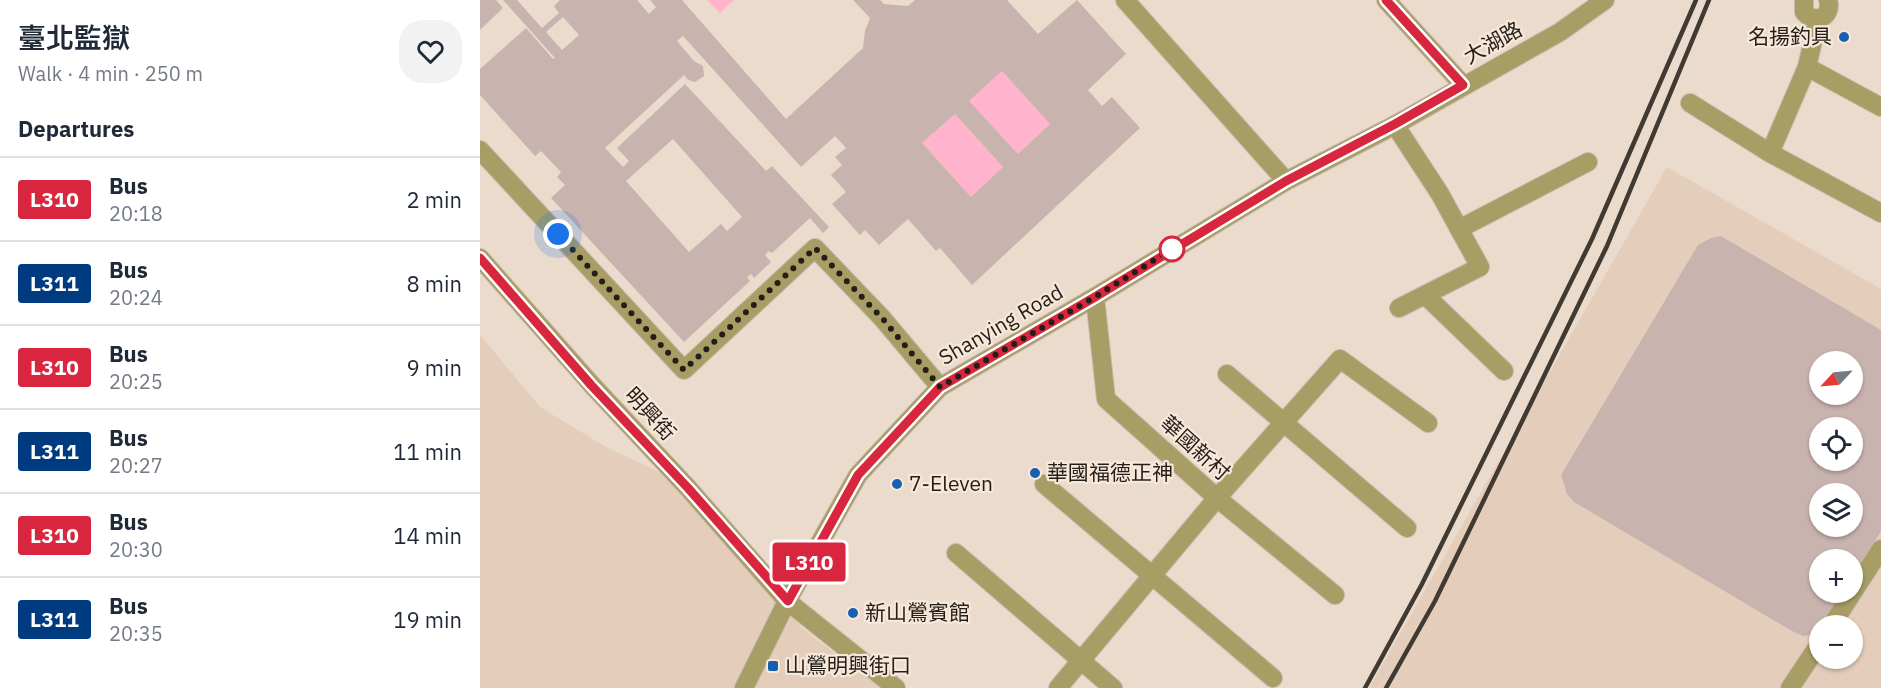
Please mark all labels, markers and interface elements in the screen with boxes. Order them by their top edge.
street label: 大湖路 [1458,15,1527,70]
text: 臺北監獄 [18,19,130,56]
button: heart [399,20,462,83]
place label: 名揚釣具 [1748,22,1832,50]
marker: 名揚釣具 [1837,30,1851,44]
text: Walk · 4 min · 250 m [18,60,203,87]
text: Departures [18,114,134,143]
text: Bus [109,171,148,200]
text: L310 [30,185,79,213]
text: 2 min [406,185,462,214]
text: 20:18 [109,200,163,227]
your location [543,219,573,249]
unlabelled marker [1159,236,1185,262]
text: Bus [109,255,148,284]
text: L311 [30,269,79,297]
text: 8 min [406,269,462,298]
street label: Shanying Road [933,277,1068,371]
text: 20:24 [109,284,163,311]
text: Bus [109,339,148,368]
north arrow [1809,351,1863,405]
map controls [1809,351,1863,669]
text: L310 [30,353,79,381]
text: 9 min [406,353,462,382]
text: 20:25 [109,368,163,395]
street label: 明興街 [619,381,682,446]
street label: 華國新村 [1155,409,1236,486]
button: locate [1809,417,1863,471]
text: Bus [109,423,148,452]
text: L311 [30,437,79,465]
text: 11 min [393,437,462,466]
text: 20:27 [109,452,163,479]
place label: 華國福德正神 [1047,458,1173,486]
marker: 華國福德正神 [1028,466,1042,480]
place label: 7-Eleven [909,469,993,497]
marker: 7-Eleven [890,477,904,491]
button: layers [1809,483,1863,537]
text: Bus [109,507,148,536]
text: L310 [30,521,79,549]
text: 14 min [393,521,462,550]
text: 20:30 [109,536,163,563]
line badge: L310 [767,542,851,582]
text: L310 [785,548,833,576]
button: + [1809,549,1863,603]
text: Bus [109,591,148,620]
place label: 新山鶯賓館 [865,598,970,626]
text: L311 [30,605,79,633]
text: 19 min [393,605,462,634]
marker: 新山鶯賓館 [846,606,860,620]
button: − [1809,615,1863,669]
text: 20:35 [109,620,163,647]
place label: 山鶯明興街口 [785,651,911,679]
marker: 山鶯明興街口 [766,659,780,673]

